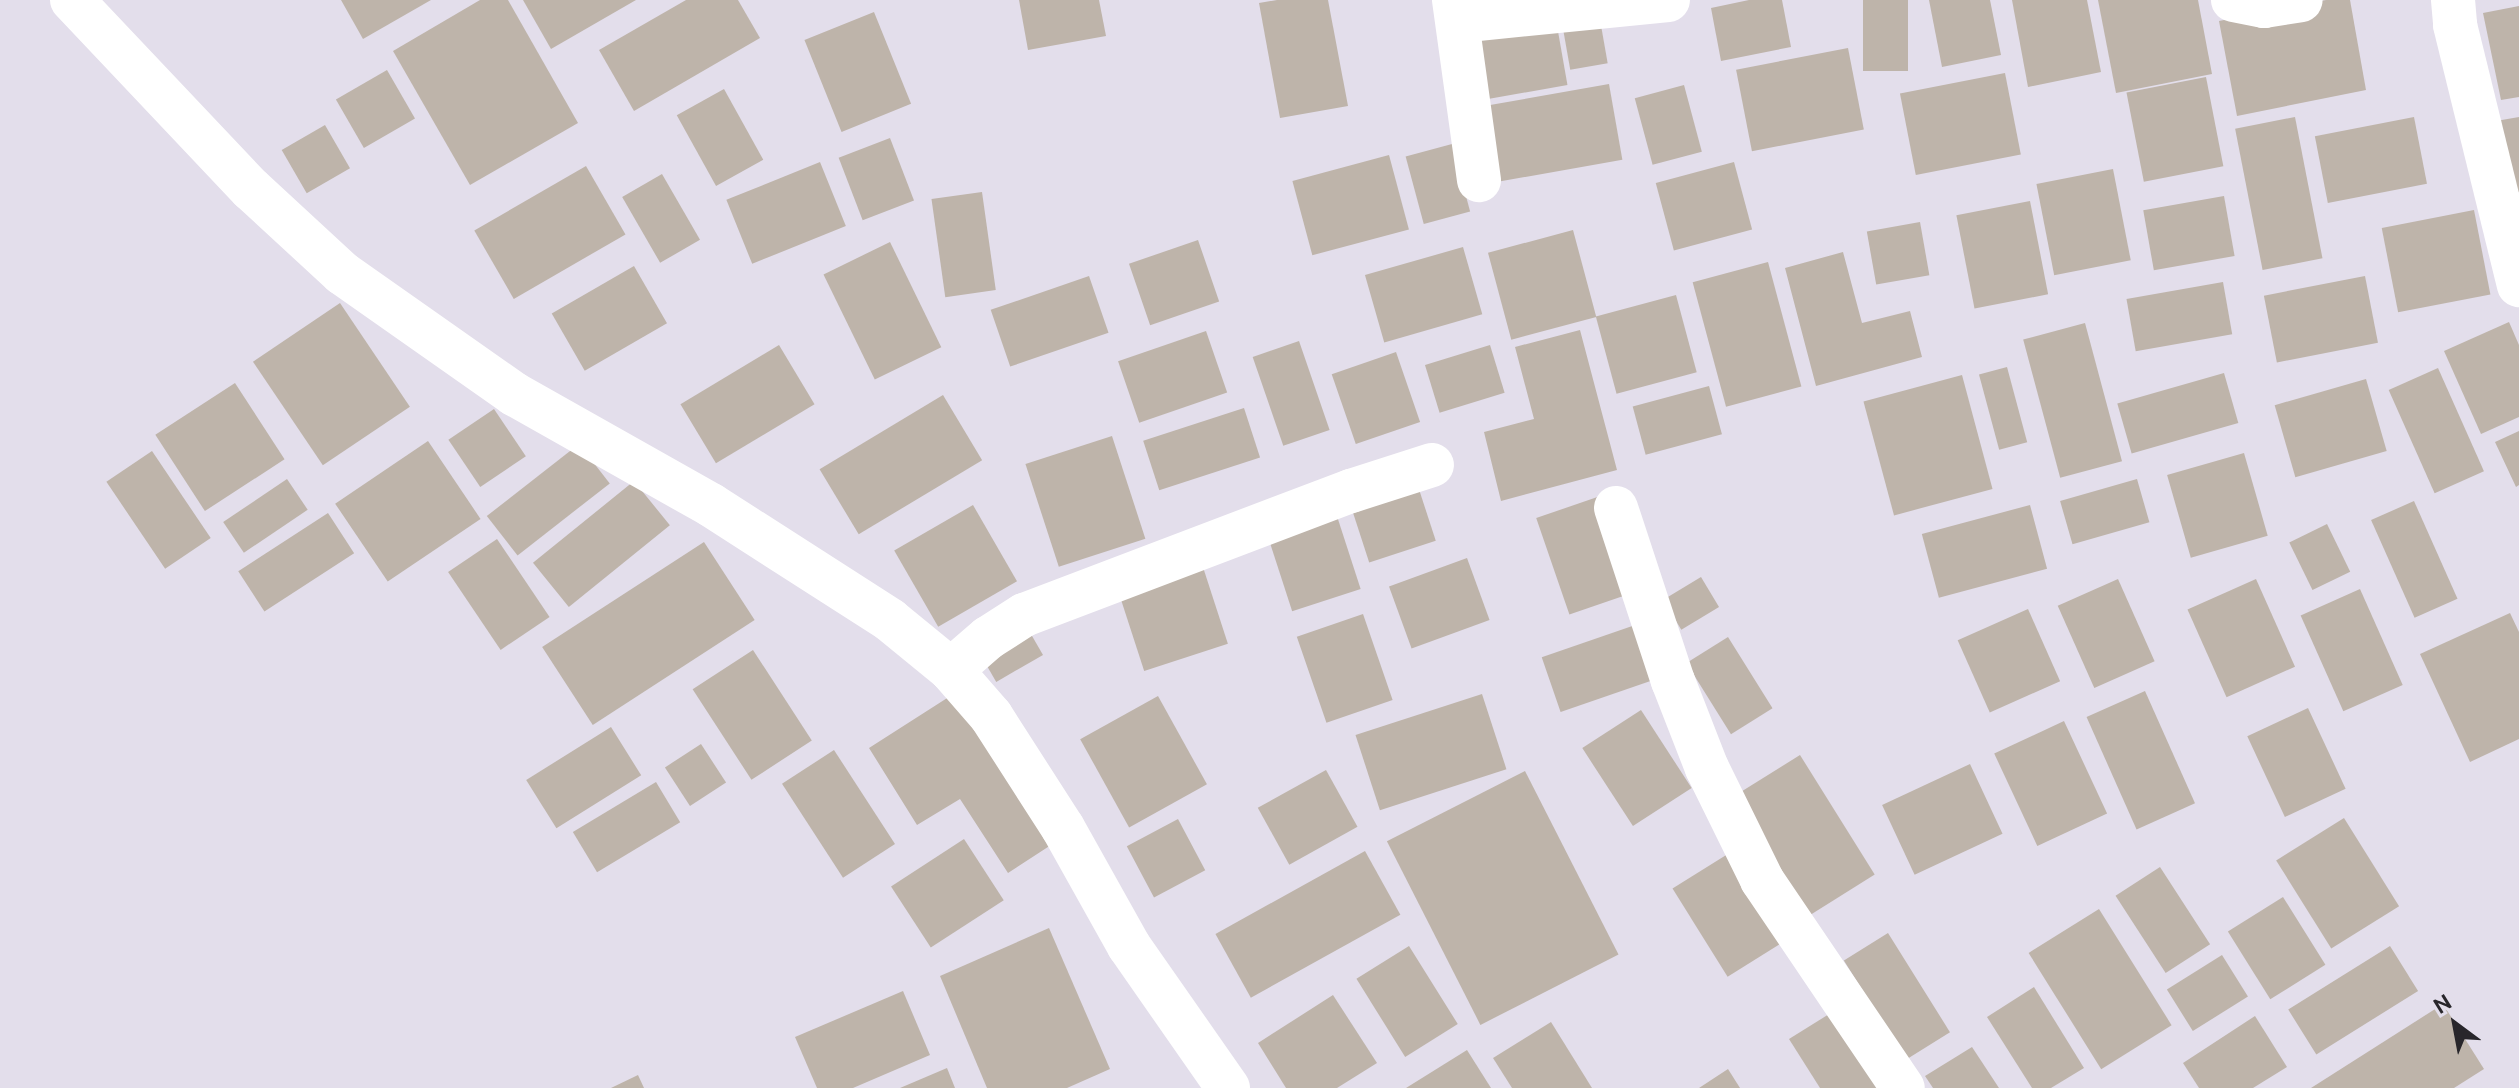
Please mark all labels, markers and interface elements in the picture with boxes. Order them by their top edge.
north arrow [2415,984,2495,1064]
text: N [2428,988,2456,1018]

